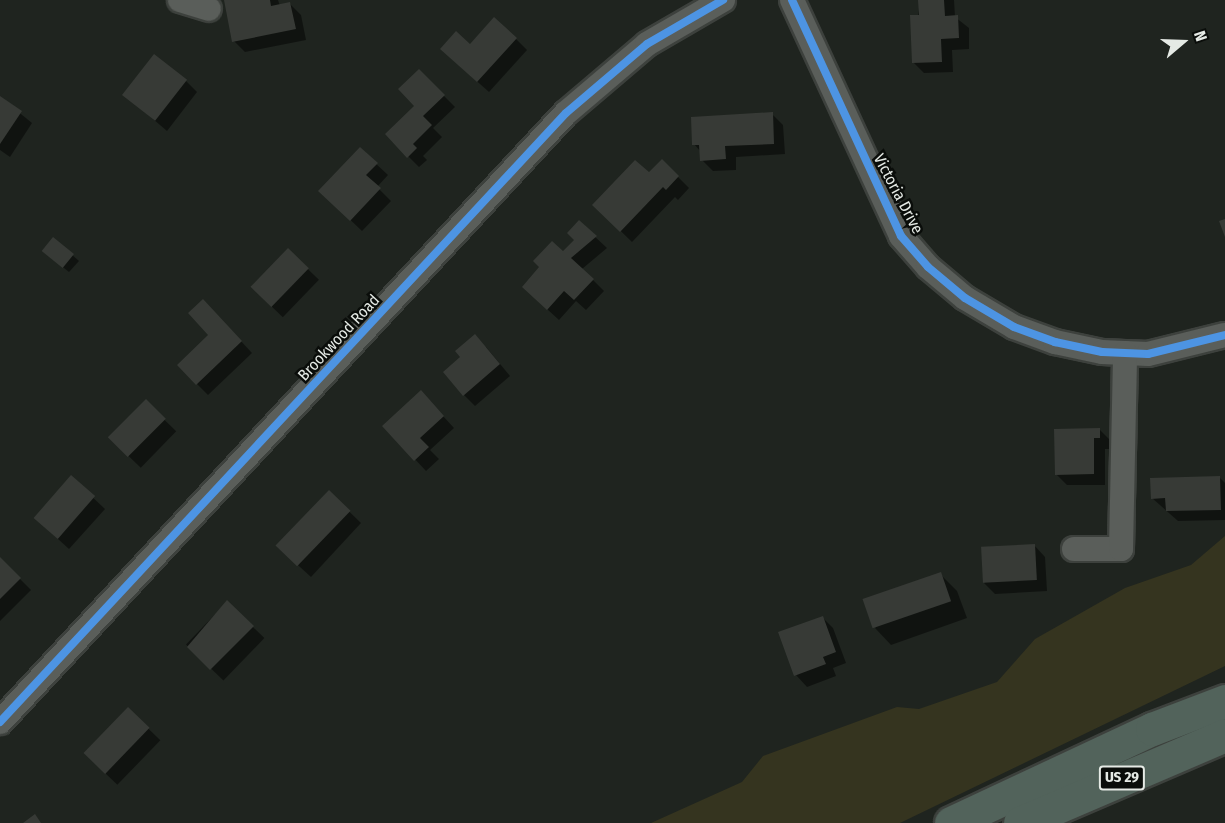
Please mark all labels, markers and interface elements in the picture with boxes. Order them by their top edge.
north arrow [1153,12,1213,72]
text: N [1190,28,1211,44]
street label: Victoria Drive [869,151,927,237]
street label: Brookwood Road [294,291,384,385]
road number: US 29 [1098,766,1146,790]

